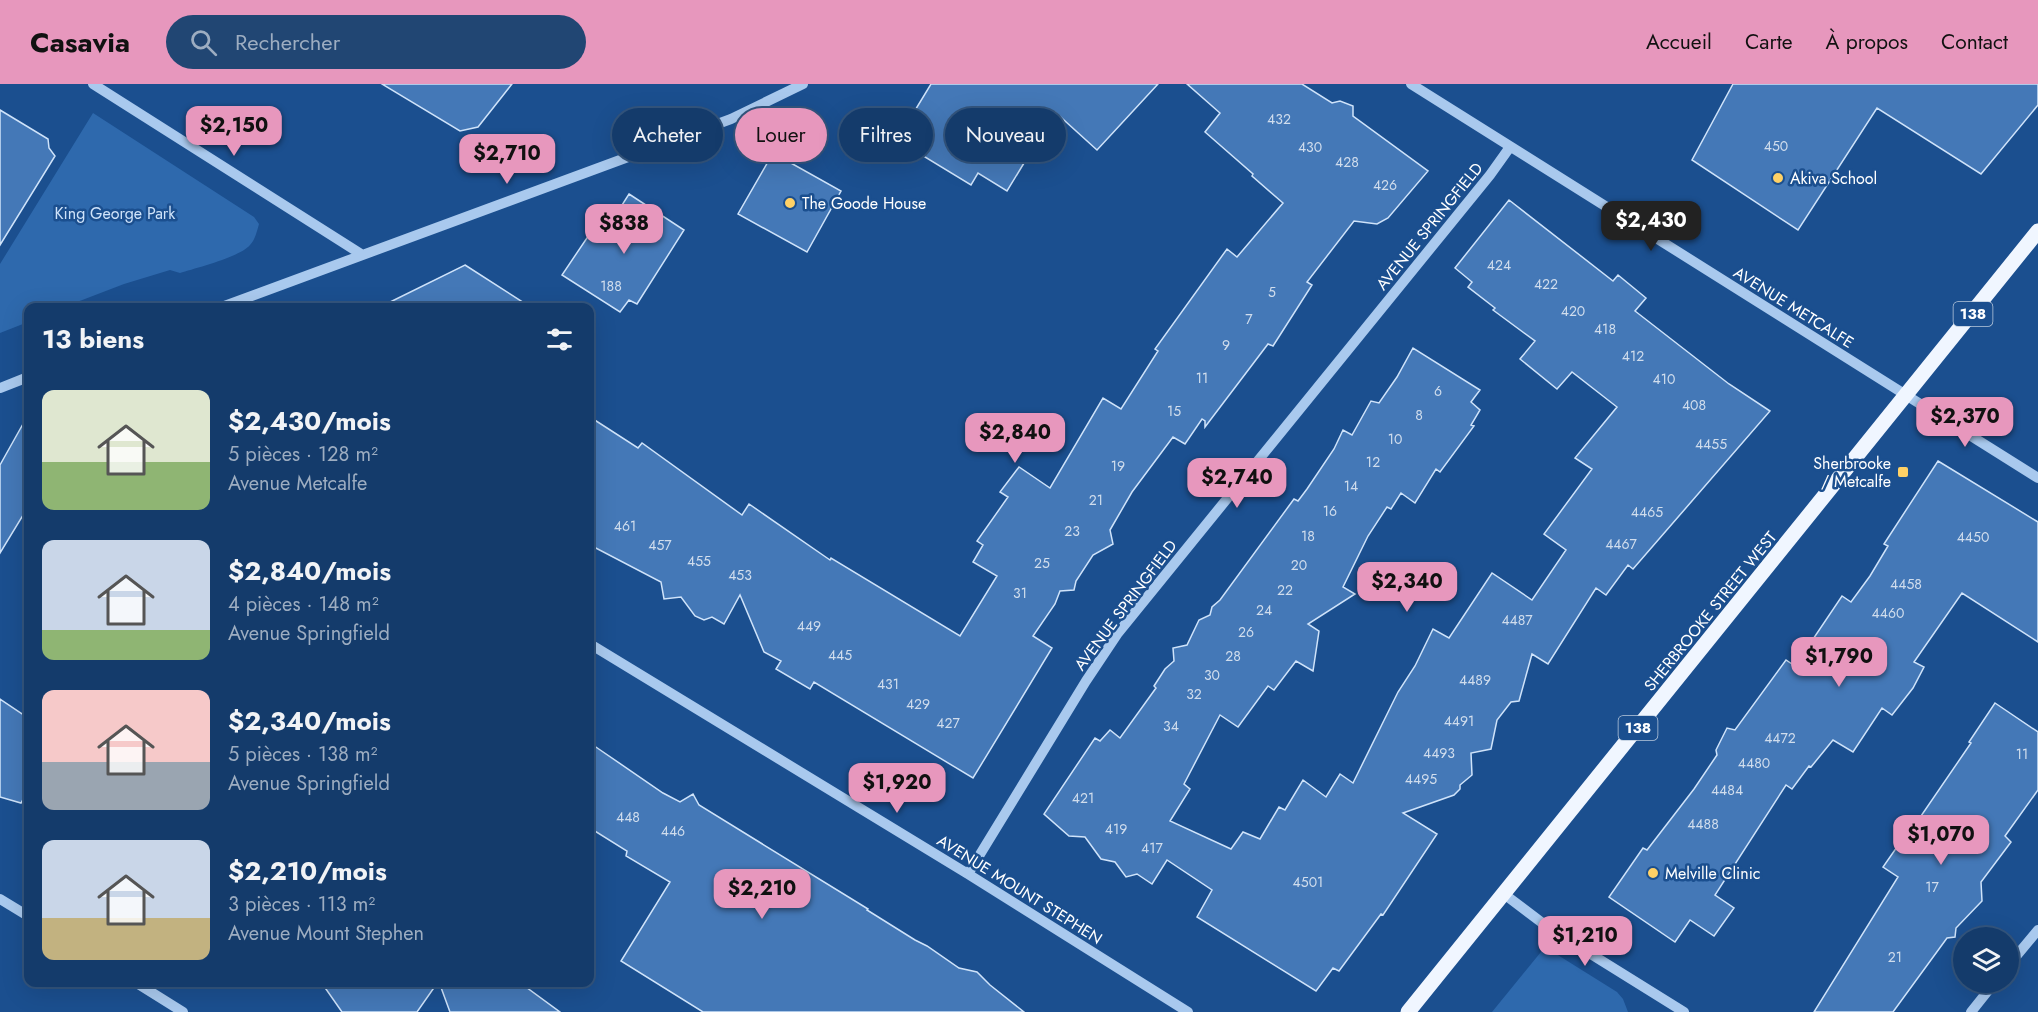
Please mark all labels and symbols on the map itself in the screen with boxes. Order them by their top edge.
pin: $2,150 [185,106,283,157]
house number: 432 [1267,109,1291,129]
pin: $2,710 [458,134,556,185]
house number: 450 [1764,136,1788,156]
house number: 430 [1298,137,1322,157]
house number: 428 [1335,152,1359,172]
street label: AVENUE SPRINGFIELD [1371,157,1488,295]
place label: Akiva School [1790,167,1877,190]
marker: Akiva School [1771,171,1785,185]
house number: 426 [1373,175,1397,195]
place label: The Goode House [802,192,926,215]
marker: The Goode House [783,196,797,210]
pin: $2,430 [1602,201,1700,252]
park label: King George Park [55,202,176,225]
pin: $838 [588,204,660,255]
house number: 424 [1487,255,1511,275]
street label: AVENUE METCALFE [1729,261,1858,354]
house number: 422 [1534,274,1558,294]
house number: 188 [600,276,622,296]
house number: 5 [1268,282,1276,302]
house number: 420 [1561,301,1585,321]
road number: 138 [1954,302,1992,326]
house number: 7 [1245,309,1253,329]
house number: 418 [1594,319,1616,339]
house number: 9 [1222,335,1230,355]
house number: 412 [1622,346,1644,366]
house number: 11 [1196,368,1208,388]
house number: 410 [1653,369,1675,389]
house number: 6 [1434,381,1442,401]
house number: 408 [1682,395,1706,415]
pin: $2,370 [1916,397,2014,448]
house number: 15 [1167,401,1181,421]
house number: 8 [1415,405,1423,425]
pin: $2,840 [966,413,1064,464]
house number: 10 [1388,429,1402,449]
house number: 4455 [1695,434,1727,454]
house number: 12 [1366,452,1380,472]
place label: Sherbrooke / Metcalfe [1813,452,1891,493]
house number: 19 [1111,456,1125,476]
pin: $2,740 [1188,458,1286,509]
marker: Sherbrooke / Metcalfe [1896,465,1910,479]
house number: 14 [1344,476,1358,496]
house number: 21 [1089,490,1103,510]
house number: 16 [1323,501,1337,521]
house number: 4465 [1631,502,1663,522]
house number: 461 [614,516,636,536]
house number: 23 [1064,521,1080,541]
house number: 18 [1301,526,1315,546]
street label: SHERBROOKE STREET WEST [1639,526,1782,696]
house number: 4450 [1957,527,1989,547]
house number: 4467 [1605,534,1638,554]
house number: 457 [648,535,672,555]
street label: AVENUE SPRINGFIELD [1069,535,1182,675]
house number: 455 [687,551,711,571]
house number: 25 [1034,553,1050,573]
house number: 20 [1291,555,1307,575]
pin: $2,340 [1358,562,1456,613]
house number: 453 [728,565,752,585]
house number: 4458 [1890,574,1922,594]
house number: 22 [1277,580,1293,600]
house number: 31 [1013,583,1027,603]
house number: 24 [1256,600,1272,620]
house number: 4460 [1872,603,1904,623]
house number: 4487 [1501,610,1533,630]
house number: 449 [797,616,821,636]
house number: 26 [1238,622,1254,642]
pin: $1,790 [1790,637,1888,688]
house number: 445 [828,645,852,665]
house number: 28 [1225,646,1241,666]
house number: 30 [1204,665,1220,685]
house number: 4489 [1459,670,1491,690]
house number: 431 [877,674,899,694]
house number: 32 [1186,684,1202,704]
house number: 429 [906,694,930,714]
house number: 4491 [1444,711,1474,731]
house number: 427 [936,713,960,733]
house number: 34 [1163,716,1179,736]
road number: 138 [1618,716,1658,740]
house number: 4472 [1764,728,1796,748]
house number: 4493 [1423,743,1455,763]
house number: 11 [2016,744,2028,764]
house number: 4480 [1738,753,1770,773]
pin: $1,920 [848,763,946,814]
house number: 4495 [1405,769,1437,789]
house number: 4484 [1711,780,1743,800]
house number: 421 [1072,788,1094,808]
house number: 448 [616,807,640,827]
house number: 4488 [1687,814,1719,834]
pin: $1,070 [1892,815,1990,866]
house number: 419 [1105,819,1127,839]
house number: 446 [661,821,685,841]
street label: AVENUE MOUNT STEPHEN [933,829,1107,950]
house number: 417 [1141,838,1164,858]
place label: Melville Clinic [1665,862,1761,885]
marker: Melville Clinic [1646,866,1660,880]
pin: $2,210 [713,869,811,920]
house number: 4501 [1293,872,1323,892]
house number: 17 [1925,877,1939,897]
pin: $1,210 [1536,916,1634,967]
house number: 21 [1888,947,1902,967]

